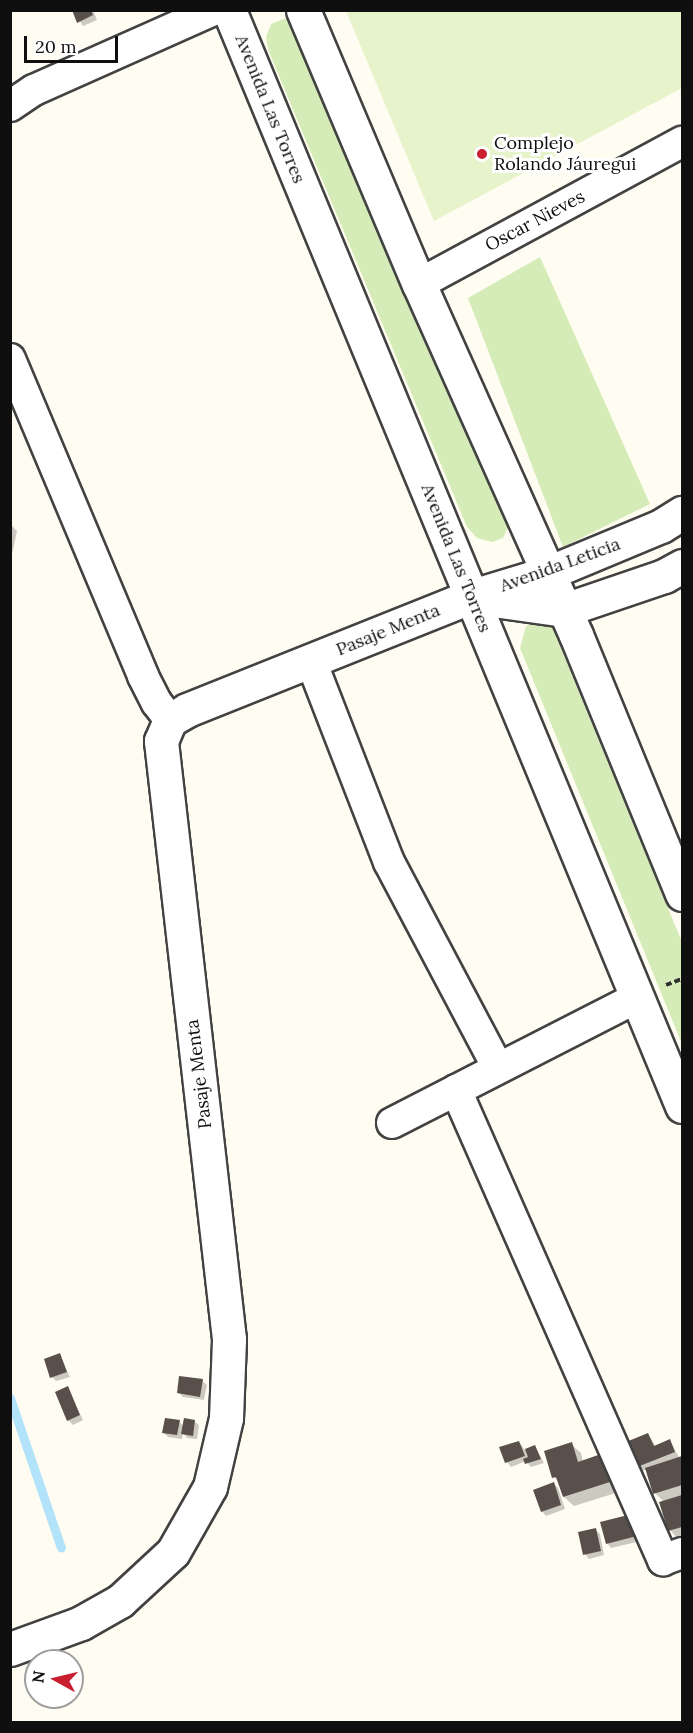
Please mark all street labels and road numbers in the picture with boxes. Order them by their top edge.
street label: Avenida Las Torres [230,32,310,186]
street label: Oscar Nieves [482,186,588,256]
street label: Avenida Las Torres [416,481,496,635]
street label: Avenida Leticia [497,533,623,597]
street label: Pasaje Menta [333,599,443,661]
street label: Pasaje Menta [182,1018,216,1130]

